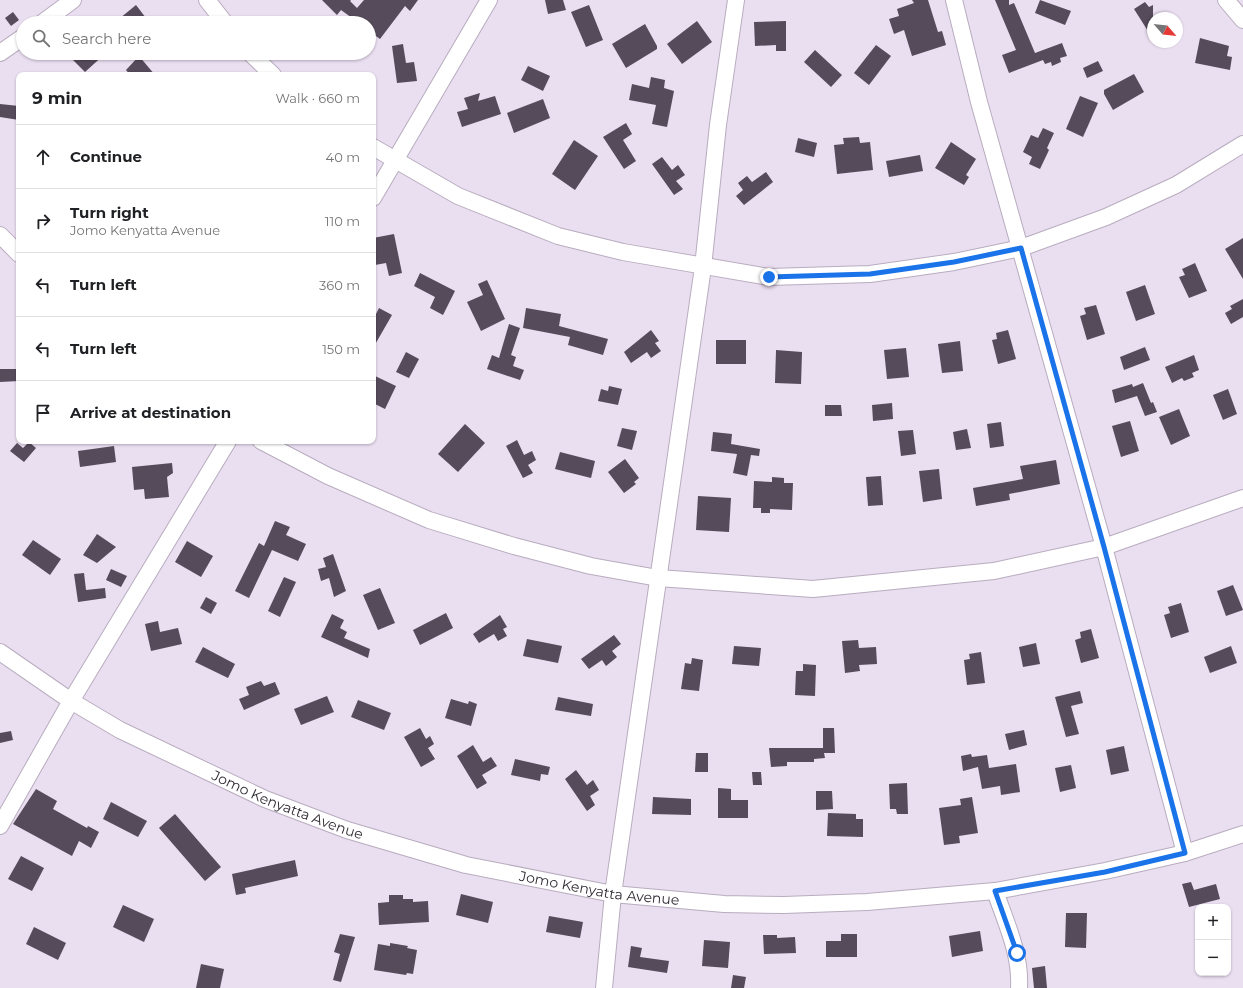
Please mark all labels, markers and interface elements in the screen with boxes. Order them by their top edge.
north arrow [1147,12,1183,48]
search box [16,16,376,60]
icon: search [30,27,52,49]
text: Search here [62,29,151,48]
text: 9 min [32,88,82,108]
text: Walk · 660 m [276,90,360,106]
icon: ahead [32,146,54,168]
text: Continue [70,147,142,166]
text: 40 m [326,149,360,165]
text: Turn right [70,203,149,222]
icon: right [32,210,54,232]
text: 110 m [325,213,360,229]
text: Jomo Kenyatta Avenue [70,222,220,238]
route end [760,268,778,286]
icon: left [32,274,54,296]
text: Turn left [70,275,137,294]
text: 360 m [319,277,360,293]
icon: left [32,338,54,360]
text: Turn left [70,339,137,358]
text: 150 m [322,341,360,357]
icon: arrive [32,402,54,424]
text: Arrive at destination [70,403,231,422]
street label: Jomo Kenyatta Avenue [208,766,365,843]
street label: Jomo Kenyatta Avenue [517,867,680,909]
map controls [1195,904,1231,976]
button: + [1195,904,1231,940]
button: − [1195,940,1231,976]
route start [1008,944,1026,962]

